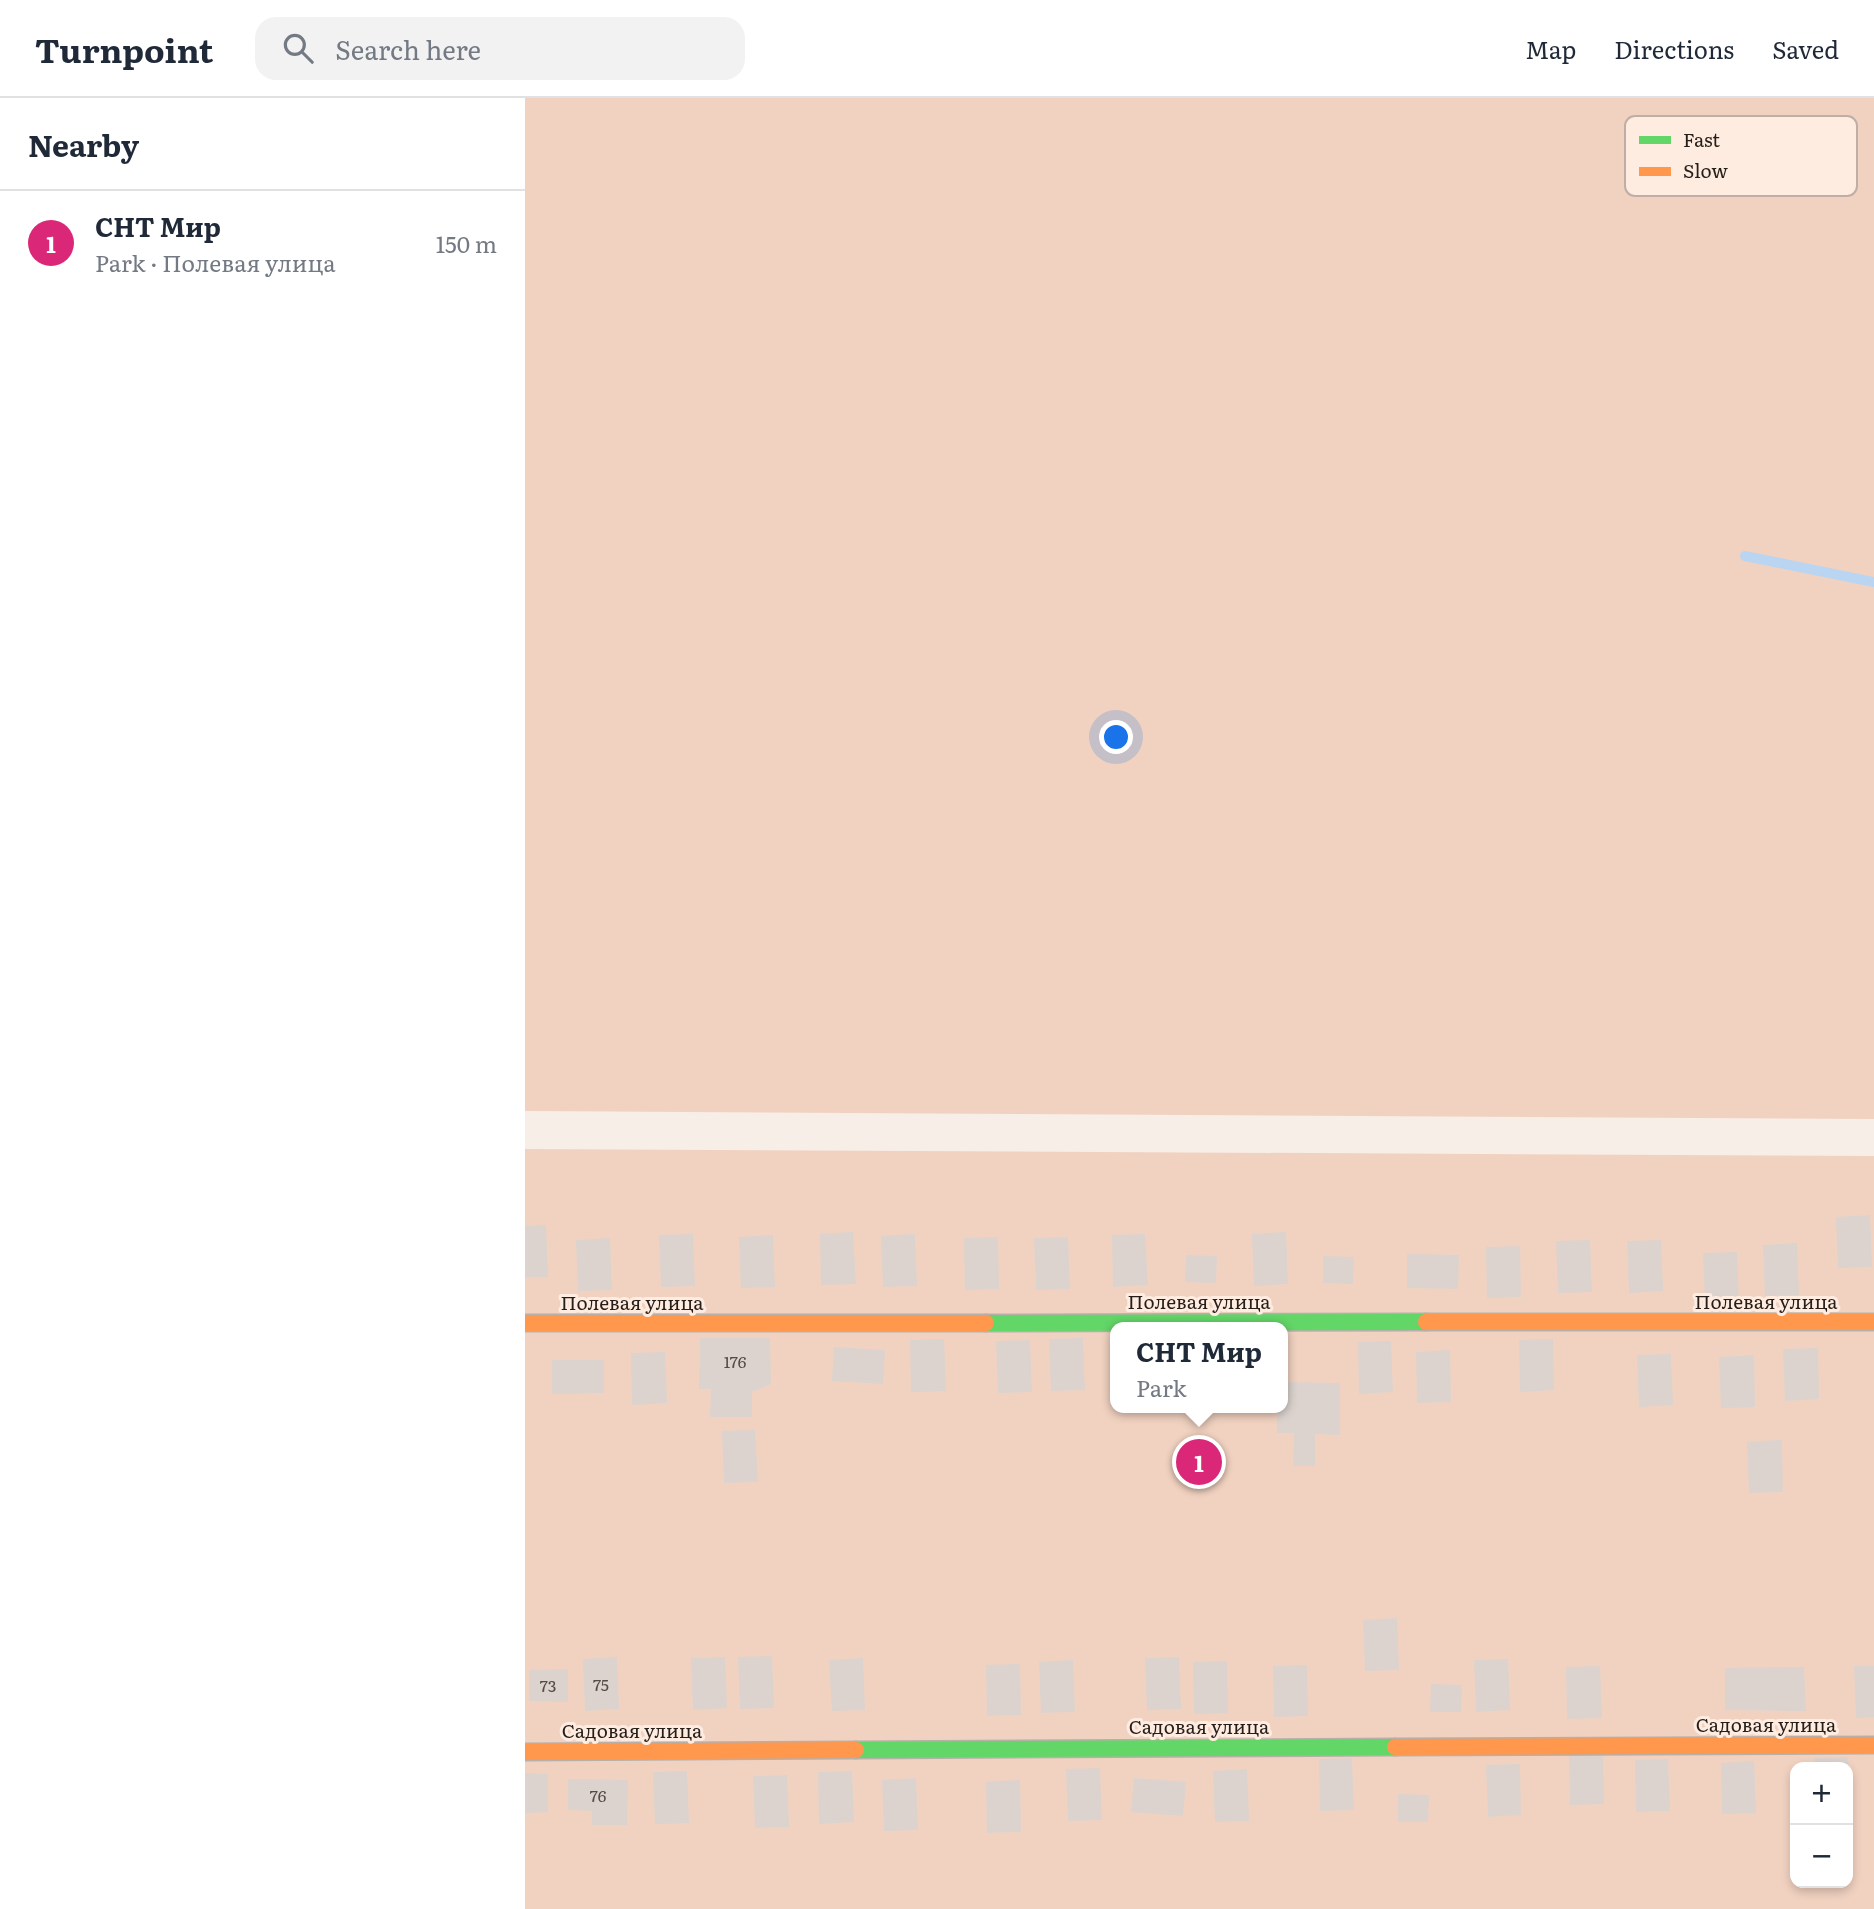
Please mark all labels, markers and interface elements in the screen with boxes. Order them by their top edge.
search box [255,17,745,80]
text: Turnpoint [35,24,213,73]
icon: search [279,29,317,67]
text: Search here [335,29,481,68]
text: Map [1525,31,1576,66]
text: Directions [1614,31,1734,66]
text: Saved [1772,31,1839,66]
legend [1625,116,1857,196]
text: Nearby [28,122,139,166]
text: Fast [1683,125,1720,153]
text: Slow [1683,156,1728,184]
text: СНТ Мир [95,206,221,245]
text: 1 [46,226,56,260]
text: 150 m [436,226,497,260]
text: Park · Полевая улица [95,245,336,279]
your location [1099,720,1133,754]
street label: Полевая улица [1127,1287,1271,1315]
street label: Полевая улица [1694,1287,1838,1315]
street label: Полевая улица [560,1288,704,1316]
popup [1110,1322,1288,1413]
text: СНТ Мир [1136,1331,1262,1370]
house number: 176 [724,1349,747,1373]
text: Park [1136,1370,1186,1404]
pin: 1 [1176,1436,1222,1488]
house number: 75 [593,1672,609,1696]
house number: 73 [540,1673,556,1697]
street label: Садовая улица [1696,1710,1837,1738]
street label: Садовая улица [1129,1712,1270,1740]
street label: Садовая улица [562,1716,703,1744]
map controls [1790,1762,1853,1888]
button: + [1790,1762,1853,1825]
house number: 76 [590,1783,607,1807]
button: − [1790,1825,1853,1888]

